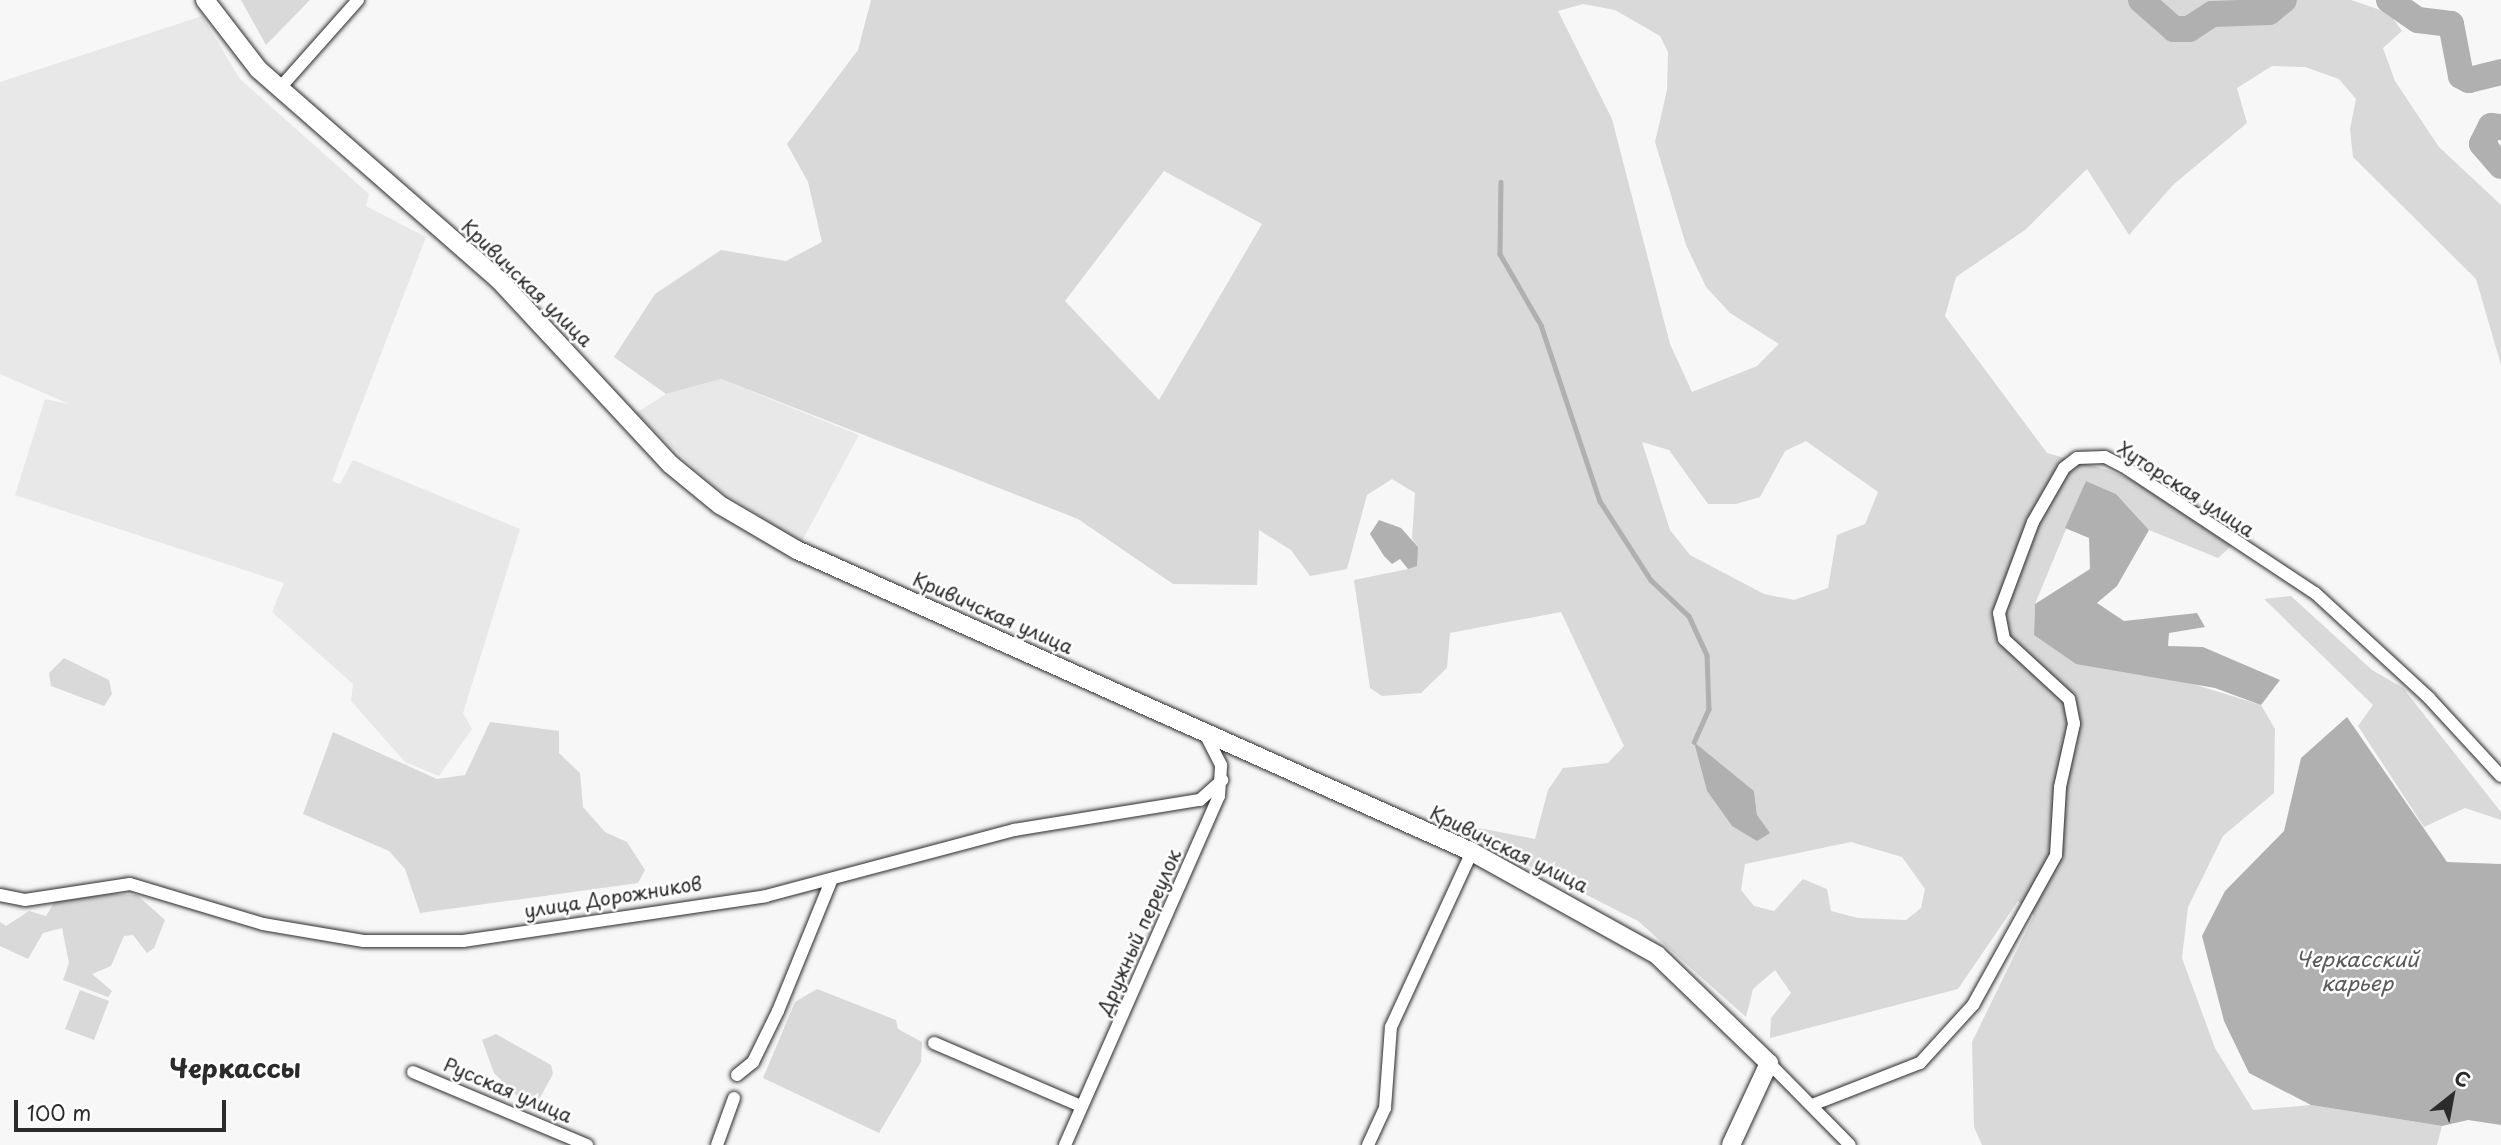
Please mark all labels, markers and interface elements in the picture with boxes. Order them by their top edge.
street label: Кривичская улица [457,214,597,352]
street label: Хуторская улица [2113,436,2259,542]
street label: Кривичская улица [909,567,1077,659]
street label: Кривичская улица [1426,801,1592,897]
street label: Дружный переулок [1092,846,1186,1018]
street label: улица Дорожников [522,872,704,922]
water label: Черкасский карьер [2296,945,2418,995]
district label: Черкассы [169,1052,301,1084]
street label: Русская улица [440,1052,576,1128]
north arrow [2417,1061,2487,1131]
text: С [2449,1062,2476,1094]
scale bar [18,1086,229,1130]
text: 100 m [27,1096,91,1128]

